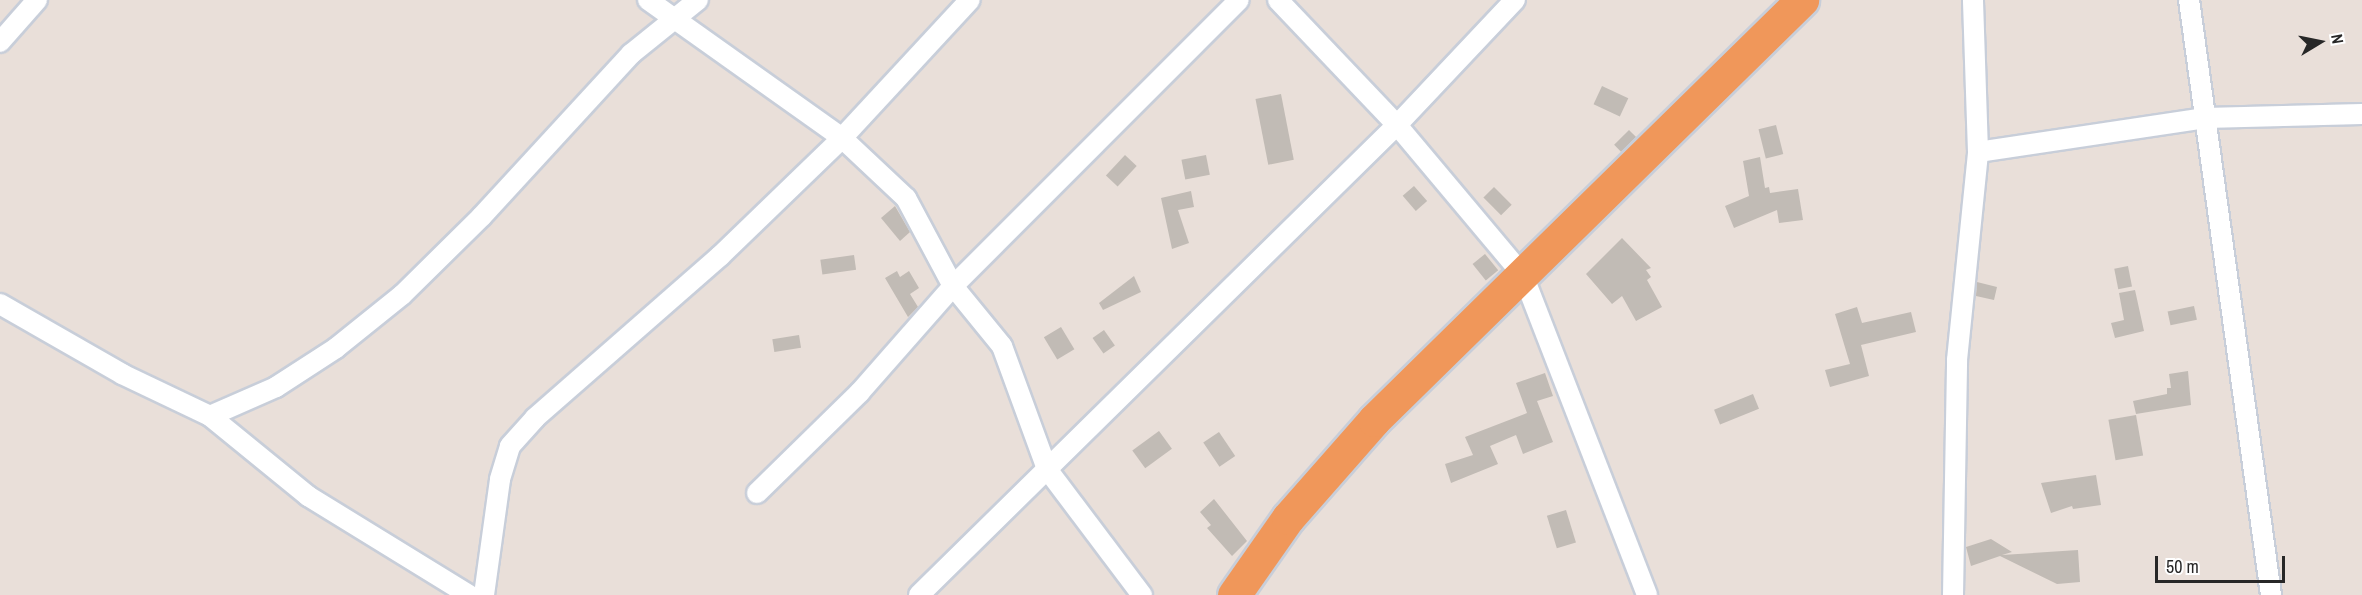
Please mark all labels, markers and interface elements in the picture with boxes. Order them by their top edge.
north arrow [2290,12,2350,72]
text: N [2326,32,2349,45]
scale bar [2158,544,2288,582]
text: 50 m [2166,554,2199,579]

